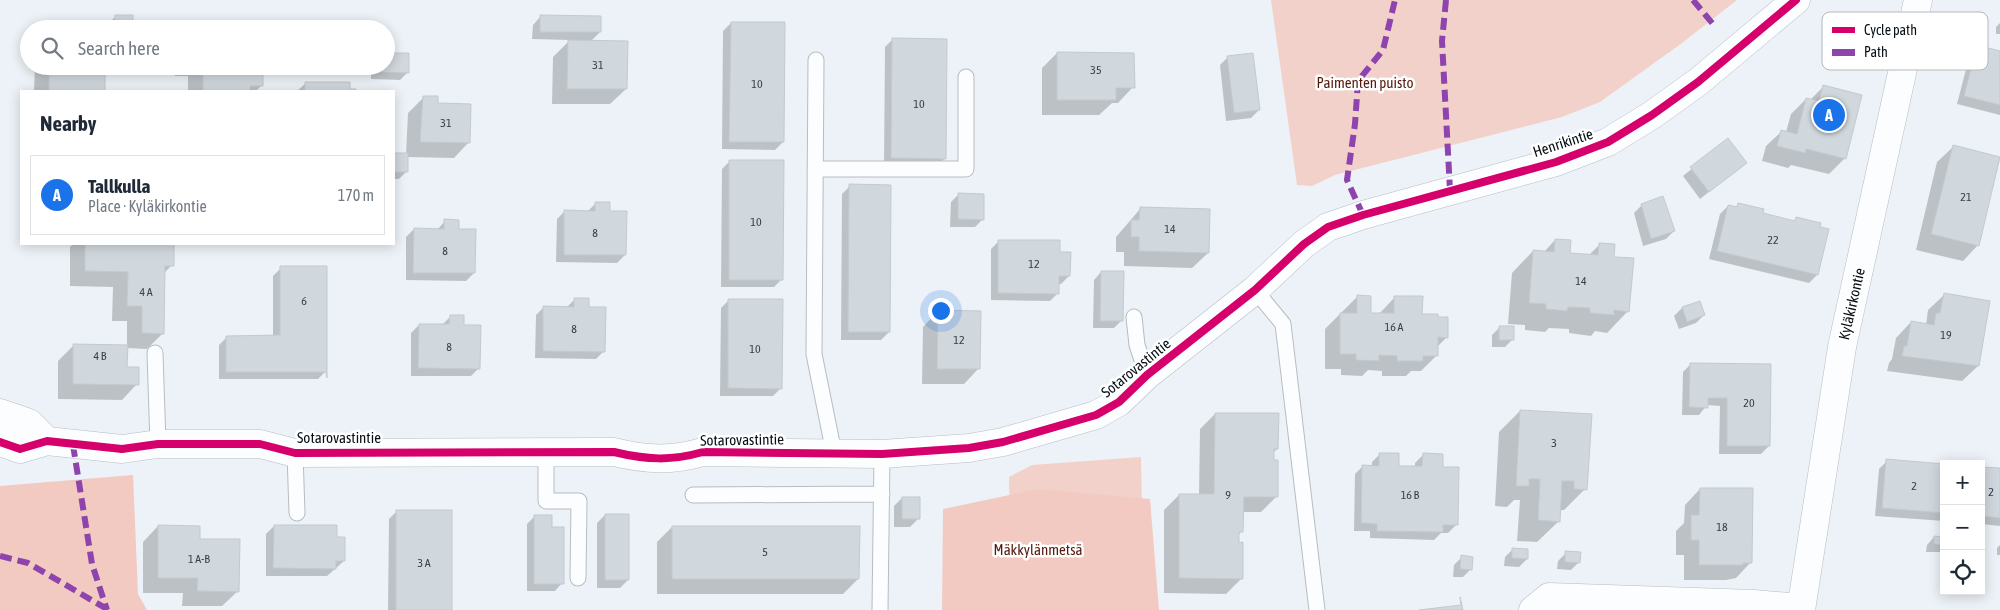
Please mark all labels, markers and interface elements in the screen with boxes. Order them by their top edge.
legend [1822,12,1988,70]
search box [20,20,395,75]
text: Cycle path [1864,22,1917,38]
icon: search [38,34,66,62]
text: Search here [78,37,160,59]
text: Path [1864,44,1888,60]
house number: 31 [592,58,604,72]
house number: 35 [1090,63,1102,77]
park label: Paimenten puisto [1317,74,1414,91]
house number: 10 [751,77,763,91]
pin: A [1813,96,1845,134]
house number: 10 [913,97,925,111]
text: Nearby [40,111,96,135]
house number: 31 [440,116,452,130]
street label: Henrikintie [1531,125,1595,160]
text: Tallkulla [88,175,150,197]
text: A [53,186,61,204]
text: 170 m [338,186,374,204]
house number: 21 [1960,190,1972,204]
text: Place · Kyläkirkontie [88,197,207,215]
house number: 10 [750,215,762,229]
house number: 14 [1164,222,1176,236]
house number: 8 [592,226,598,240]
house number: 22 [1767,233,1779,247]
house number: 8 [442,244,448,258]
house number: 12 [1028,257,1040,271]
street label: Kyläkirkontie [1835,266,1868,341]
house number: 14 [1575,274,1587,288]
house number: 4 A [139,285,153,299]
house number: 6 [301,294,307,308]
your location [928,298,954,324]
house number: 16 A [1385,320,1404,334]
house number: 8 [571,322,577,336]
house number: 19 [1940,328,1952,342]
house number: 12 [953,333,965,347]
street label: Sotarovastintie [1098,334,1174,401]
house number: 8 [446,340,452,354]
house number: 10 [749,342,761,356]
house number: 4 B [94,349,107,363]
house number: 20 [1743,396,1755,410]
street label: Sotarovastintie [297,429,381,446]
street label: Sotarovastintie [700,430,784,449]
house number: 3 [1551,436,1557,450]
map controls [1940,460,1985,595]
button: + [1940,460,1985,505]
house number: 2 [1911,479,1917,493]
house number: 2 [1988,485,1994,499]
house number: 9 [1225,488,1231,502]
house number: 16 B [1401,488,1420,502]
button: − [1940,505,1985,550]
house number: 18 [1716,520,1728,534]
park label: Mäkkylänmetsä [994,541,1082,558]
house number: 5 [762,545,768,559]
button: locate [1940,550,1985,595]
house number: 1 A-B [188,552,210,566]
house number: 3 A [417,556,431,570]

